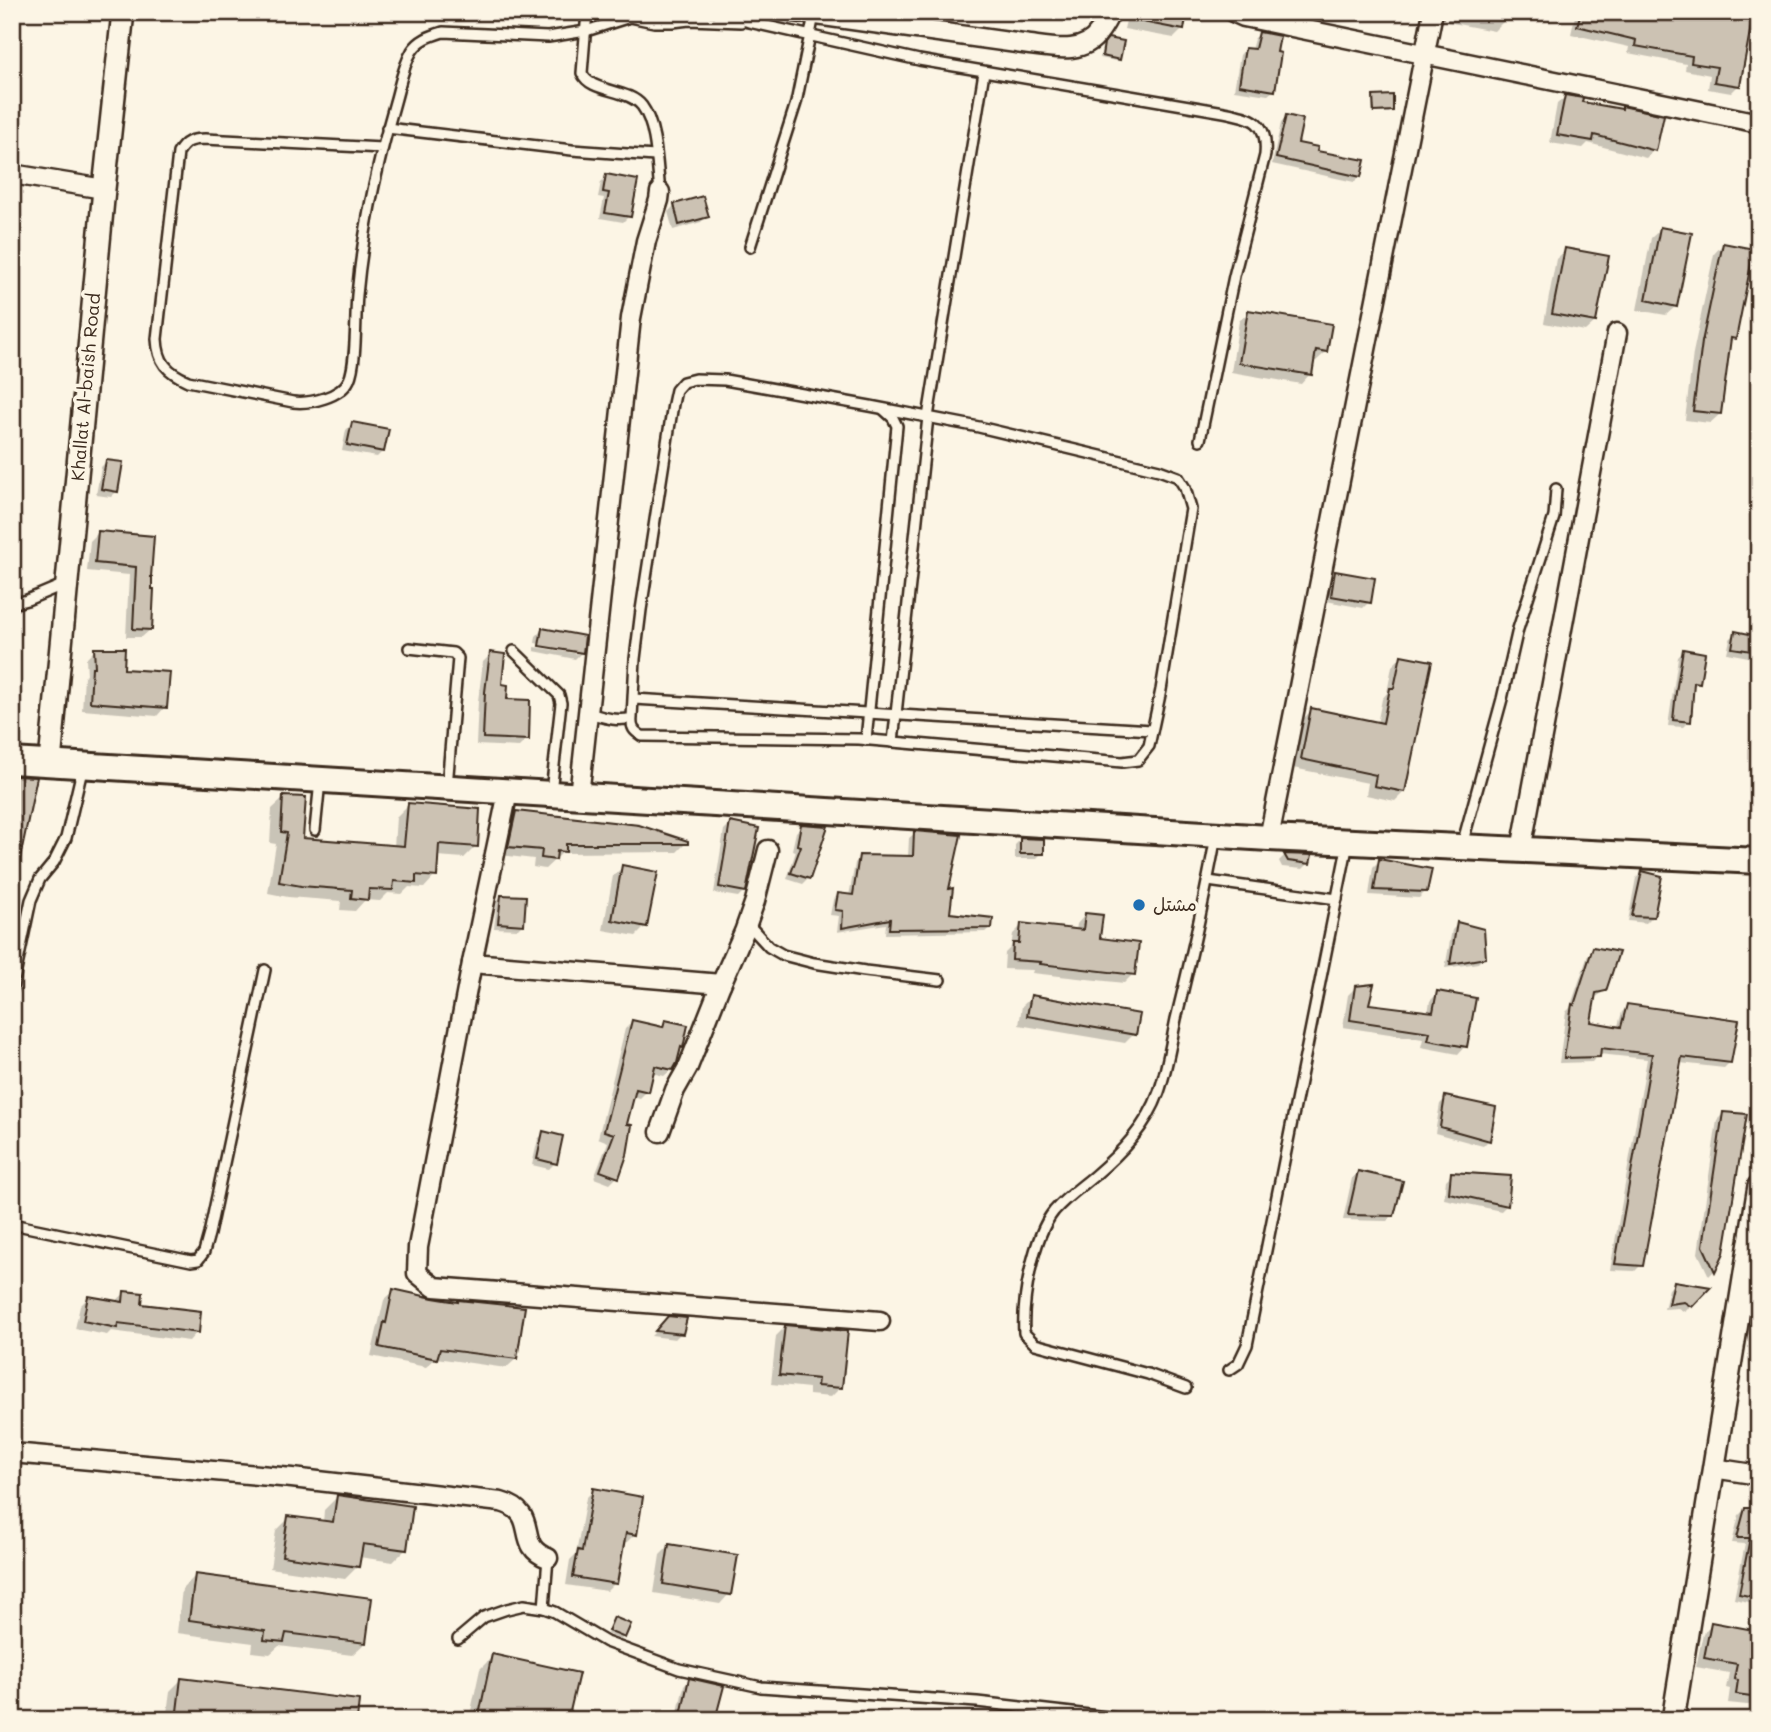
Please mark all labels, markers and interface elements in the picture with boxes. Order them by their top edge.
street label: Khallat Al-baish Road [65,292,105,482]
place label: مشتل [1153,892,1197,916]
marker: مشتل [1131,897,1147,913]

